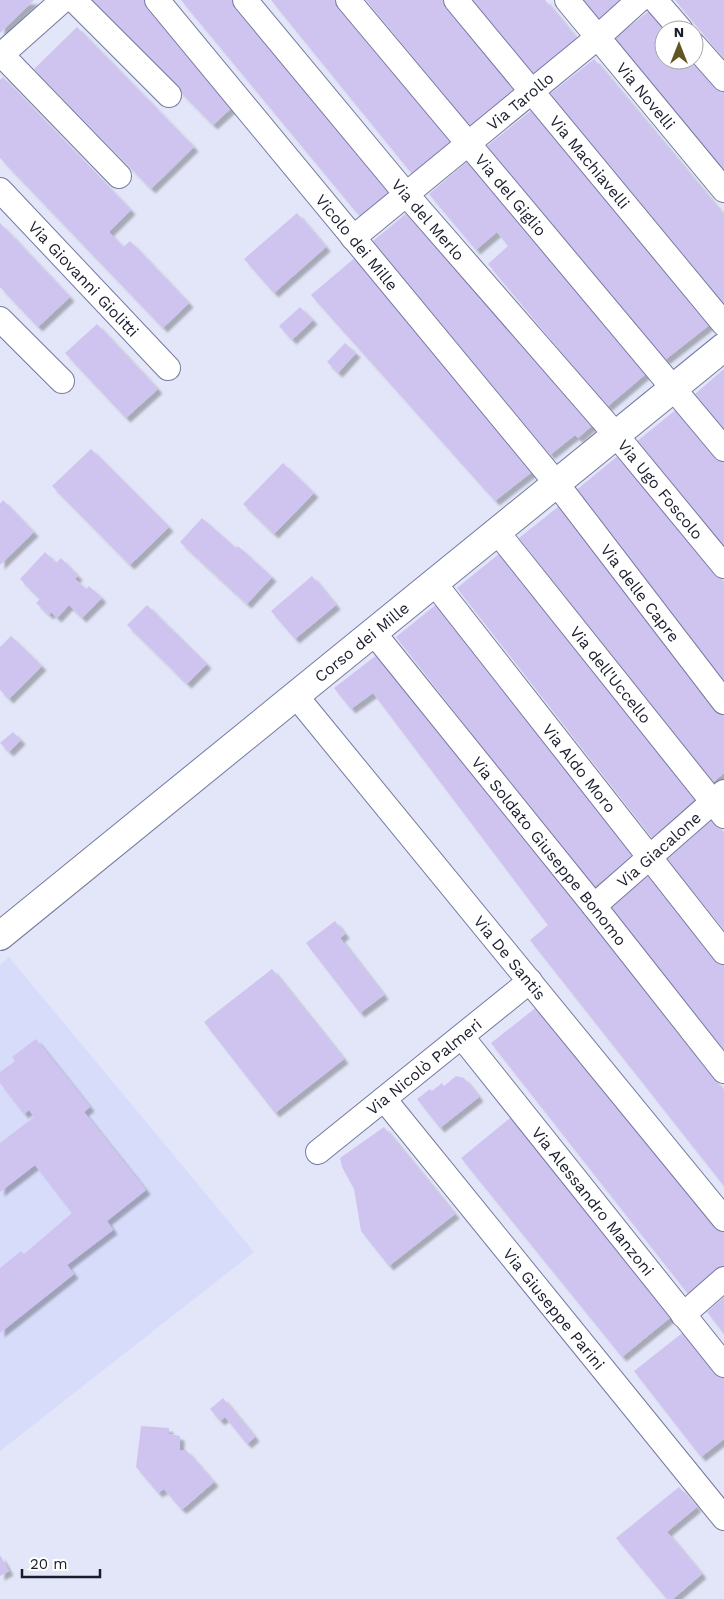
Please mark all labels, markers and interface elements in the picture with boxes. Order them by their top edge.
north arrow [654,20,704,70]
text: N [674,24,684,40]
street label: Via Novelli [612,58,679,133]
street label: Via Tarollo [483,68,558,134]
street label: Via Machiavelli [545,112,633,213]
street label: Via del Giglio [471,150,550,240]
street label: Via del Merlo [387,175,468,264]
street label: Vicolo dei Mille [311,190,402,294]
street label: Via Giovanni Giolitti [24,217,143,341]
street label: Via Ugo Foscolo [614,436,707,543]
street label: Via delle Capre [596,540,683,646]
street label: Corso dei Mille [311,598,413,686]
street label: Via dell'Uccello [566,622,655,727]
street label: Via Aldo Moro [538,720,620,817]
street label: Via Soldato Giuseppe Bonomo [467,753,630,949]
street label: Via Giacalone [613,808,705,892]
street label: Via De Santis [470,912,550,1004]
street label: Via Nicolò Palmeri [363,1015,486,1119]
street label: Via Alessandro Manzoni [528,1123,658,1280]
street label: Via Giuseppe Parini [499,1244,609,1374]
scale bar [22,1546,100,1578]
text: 20 m [30,1555,68,1573]

